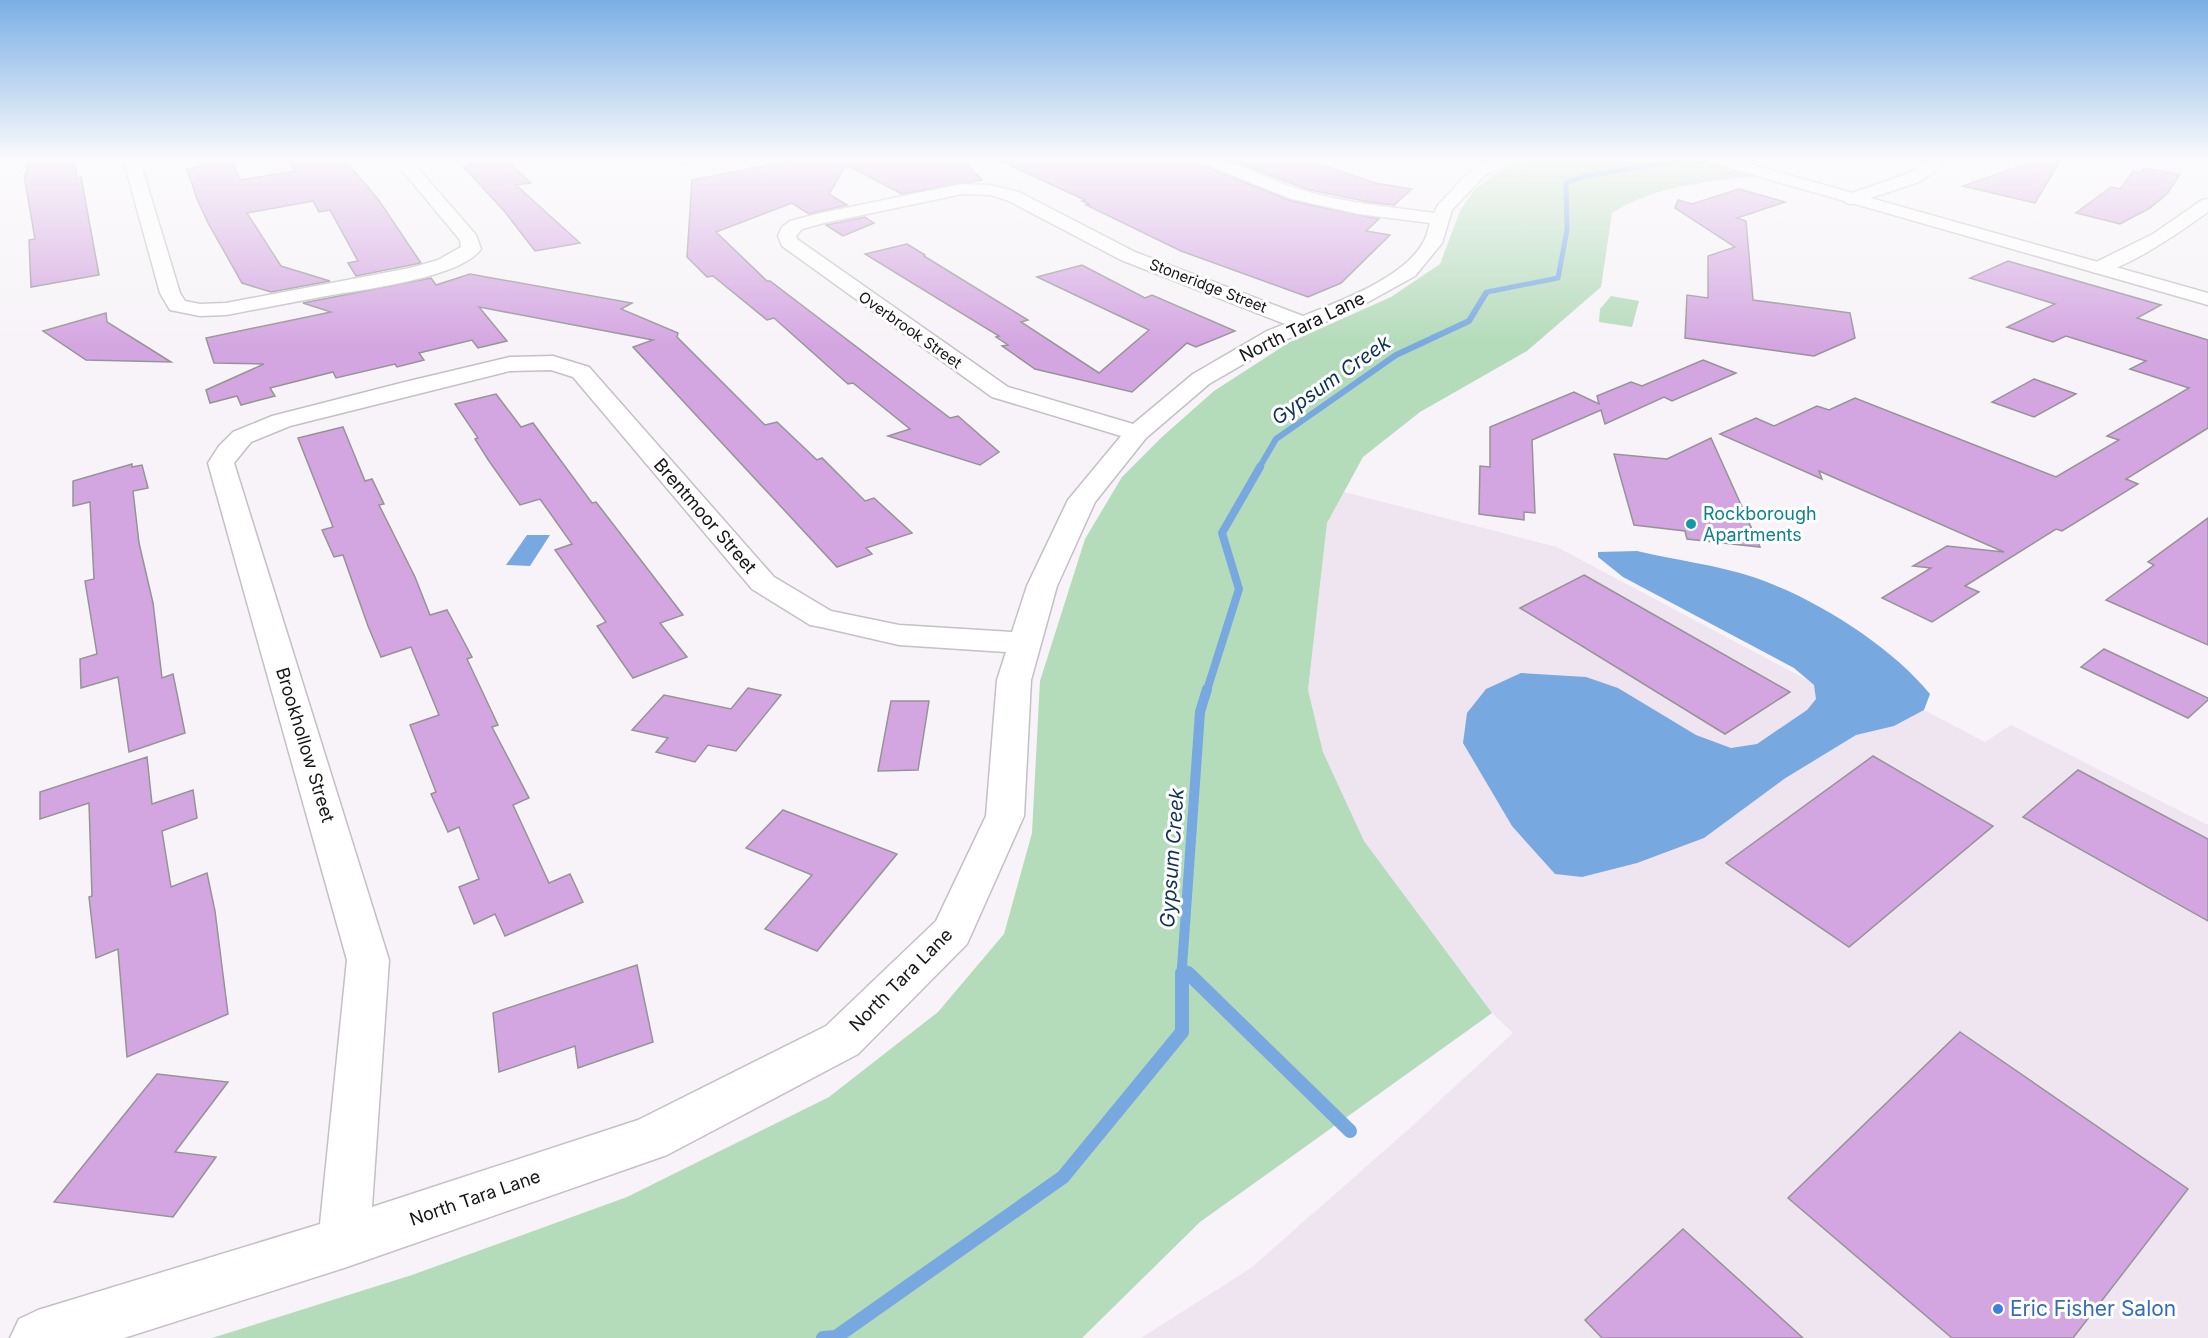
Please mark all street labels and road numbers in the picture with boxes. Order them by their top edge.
street label: Stoneridge Street [1147,254,1270,317]
street label: Overbrook Street [855,287,966,372]
street label: North Tara Lane [1236,287,1368,366]
street label: Brentmoor Street [650,454,761,577]
street label: Brookhollow Street [272,665,339,825]
street label: North Tara Lane [845,924,956,1035]
street label: North Tara Lane [407,1165,543,1230]

